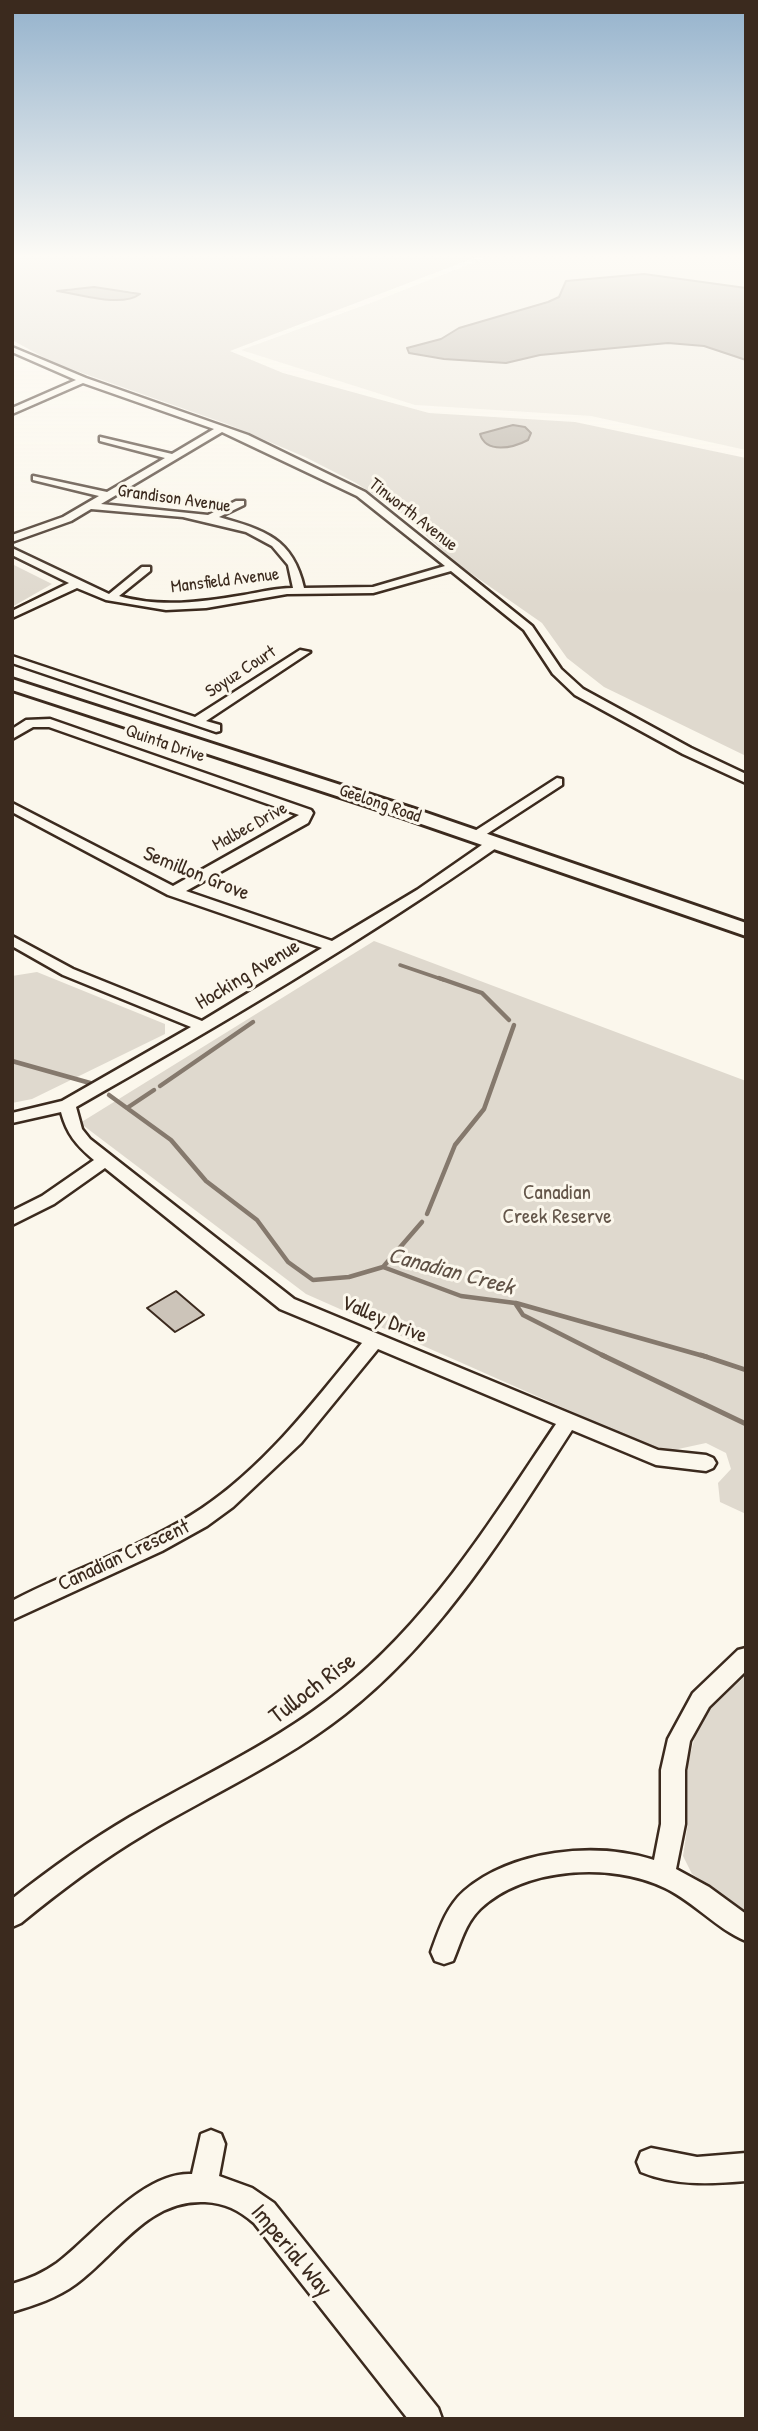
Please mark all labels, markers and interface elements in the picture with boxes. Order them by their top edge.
street label: Tinworth Avenue [364,474,462,556]
street label: Grandison Avenue [116,480,232,518]
street label: Mansfield Avenue [170,564,280,598]
street label: Soyuz Court [202,641,280,703]
street label: Quinta Drive [123,720,207,768]
street label: Geelong Road [336,780,424,828]
street label: Malbec Drive [209,798,291,856]
street label: Semillon Grove [139,841,253,907]
street label: Hocking Avenue [191,934,305,1016]
park label: Canadian Creek Reserve [502,1180,612,1230]
water label: Canadian Creek [385,1242,517,1302]
street label: Valley Drive [337,1291,431,1349]
street label: Canadian Crescent [54,1515,194,1597]
street label: Tulloch Rise [264,1647,362,1731]
street label: Imperial Way [244,2199,338,2303]

